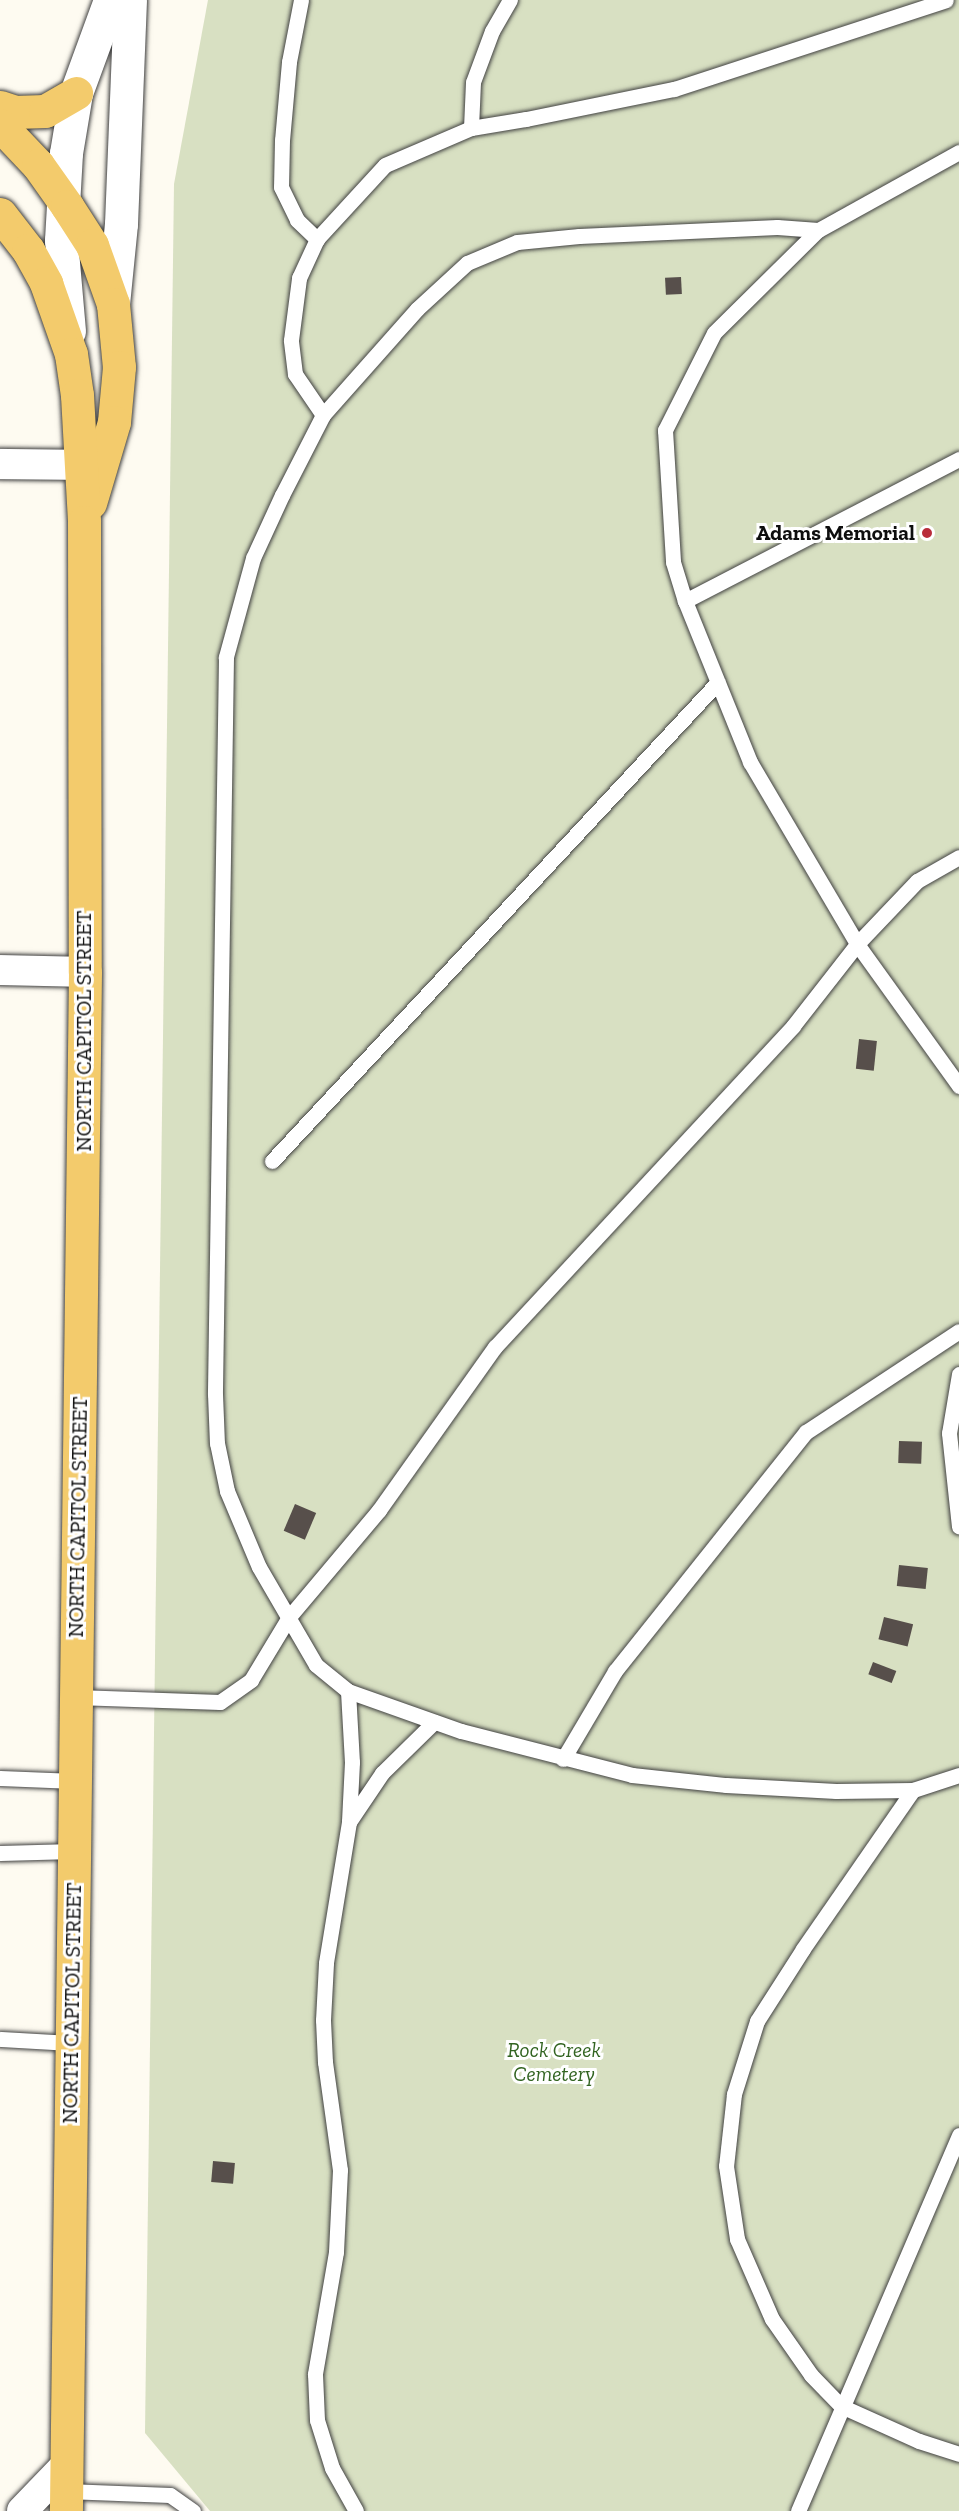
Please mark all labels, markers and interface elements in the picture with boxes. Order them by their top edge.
place label: Adams Memorial [756,520,915,546]
marker: Adams Memorial [920,526,934,540]
street label: NORTH CAPITOL STREET [71,910,97,1152]
street label: NORTH CAPITOL STREET [63,1396,93,1638]
street label: NORTH CAPITOL STREET [57,1882,87,2124]
park label: Rock Creek Cemetery [507,2037,601,2087]

